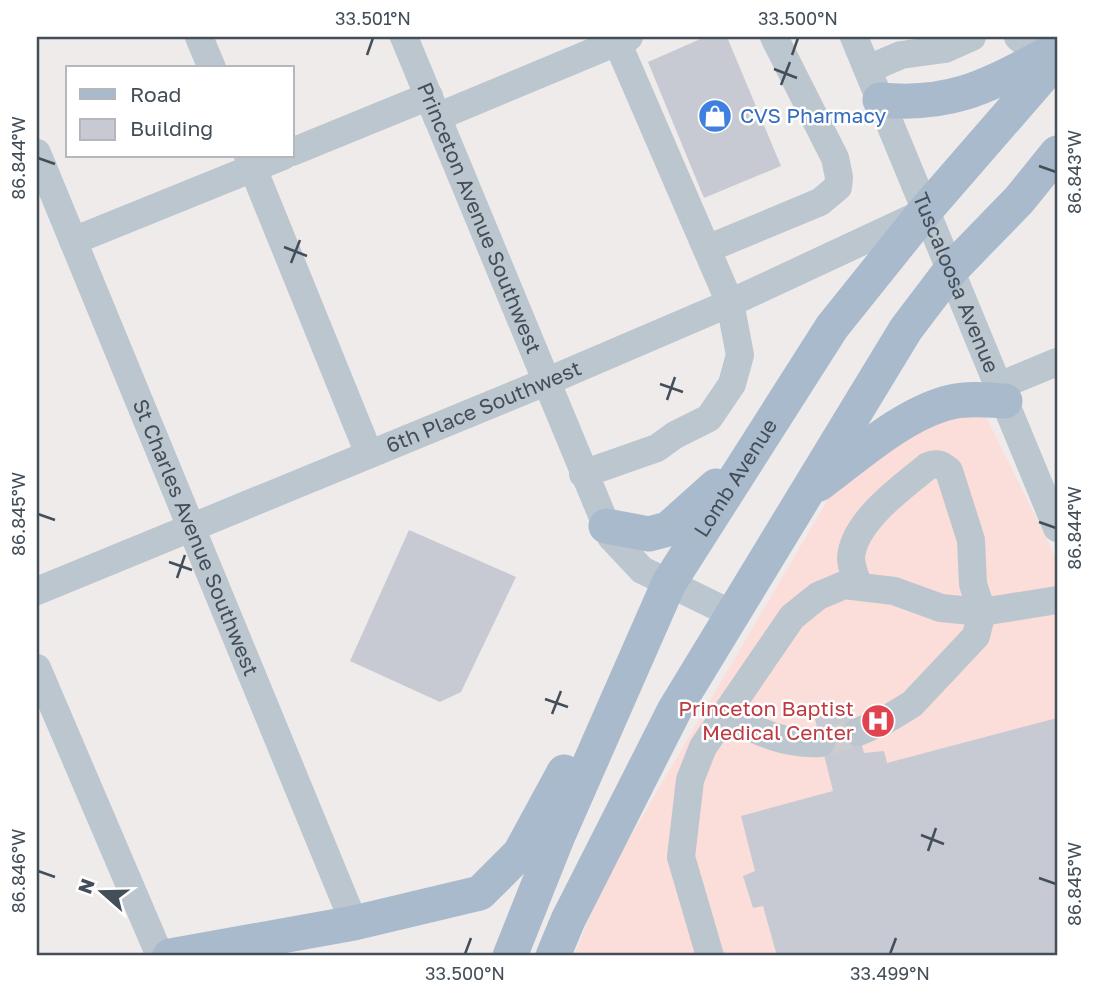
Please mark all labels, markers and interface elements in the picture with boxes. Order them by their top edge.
text: 33.501°N [335,7,411,29]
text: 33.500°N [758,7,838,29]
legend [66,66,294,158]
street label: Princeton Avenue Southwest [412,78,548,357]
text: Road [130,81,181,107]
shop icon: CVS Pharmacy [696,97,734,135]
place label: CVS Pharmacy [740,102,887,128]
text: Building [130,115,213,141]
text: 86.844°W [7,116,29,200]
text: 86.843°W [1063,130,1085,214]
street label: Tuscaloosa Avenue [908,189,1005,376]
street label: 6th Place Southwest [382,354,585,458]
street label: St Charles Avenue Southwest [128,395,265,680]
street label: Lomb Avenue [688,413,782,542]
text: 86.845°W [7,472,29,556]
text: 86.844°W [1063,486,1085,570]
place label: Princeton Baptist Medical Center [678,695,854,745]
hospital icon: Princeton Baptist Medical Center [859,702,897,740]
text: 86.846°W [7,829,29,913]
text: 86.845°W [1063,842,1085,926]
north arrow [66,856,136,926]
text: N [72,875,99,897]
text: 33.500°N [425,962,505,984]
text: 33.499°N [850,962,930,984]

